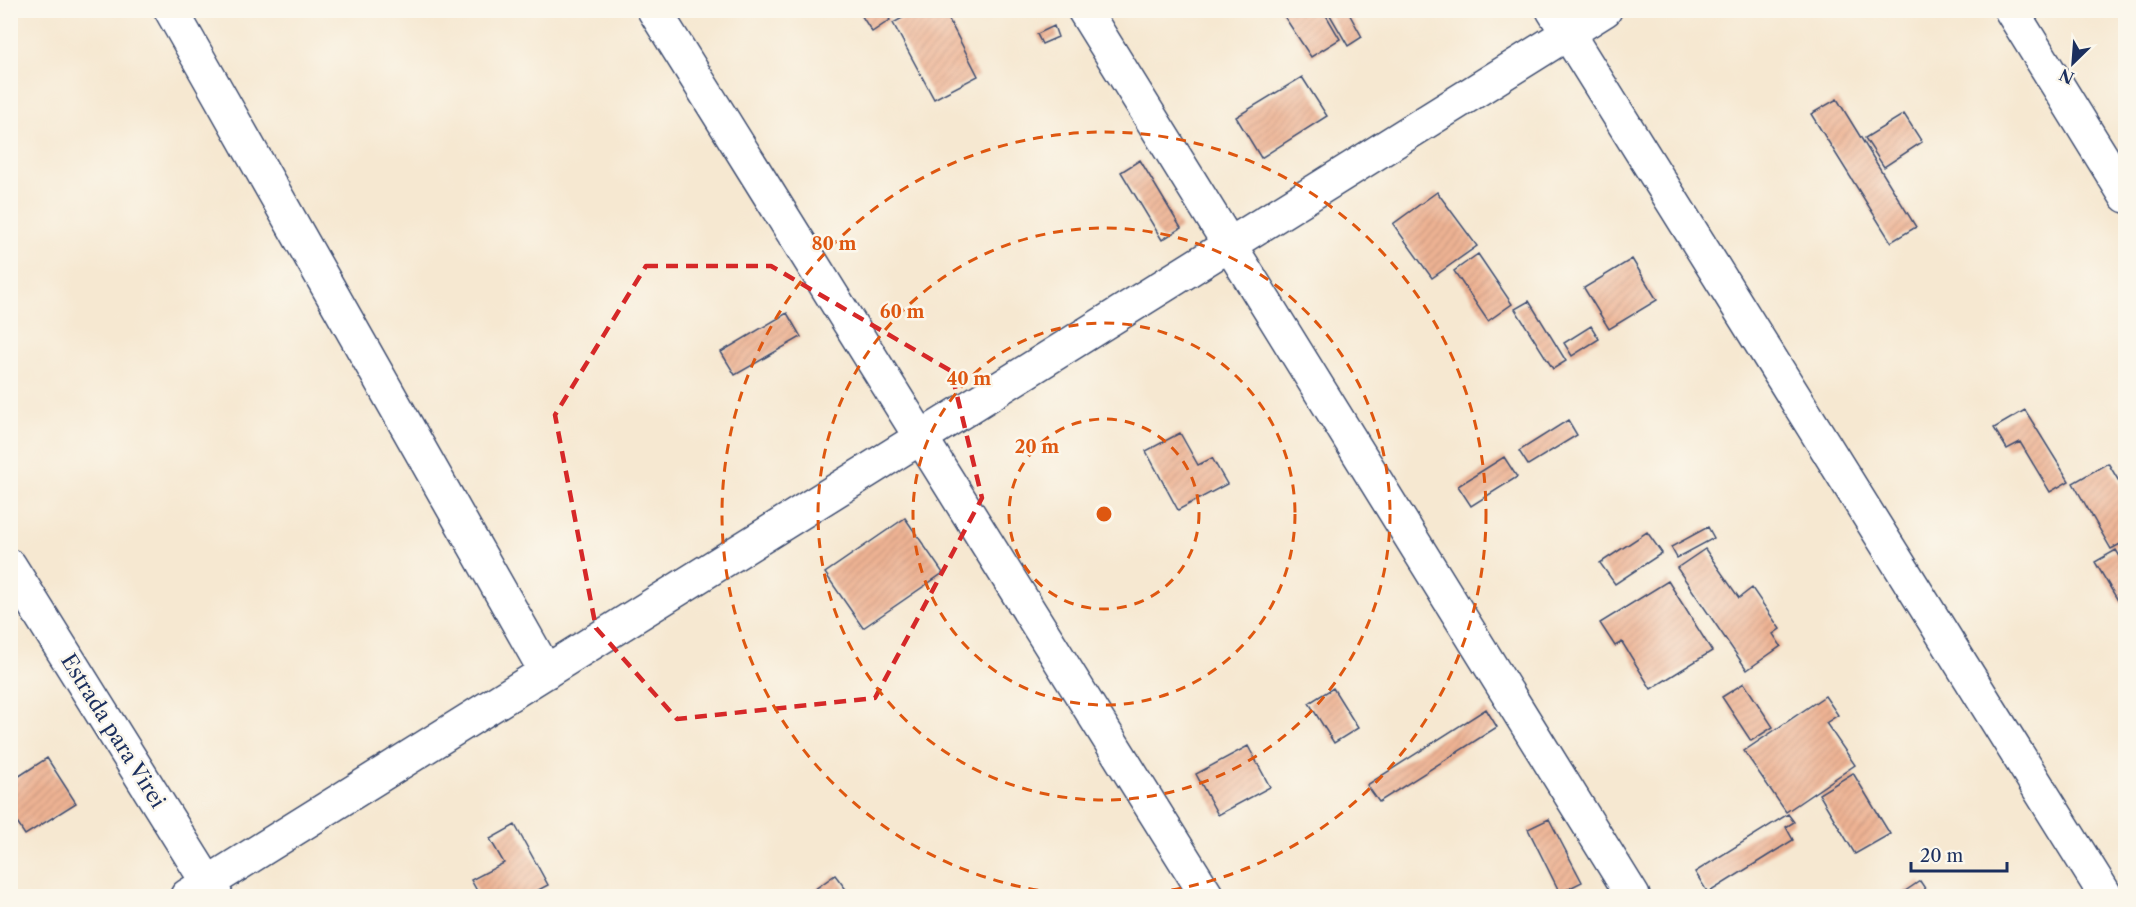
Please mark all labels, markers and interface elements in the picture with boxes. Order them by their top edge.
north arrow [2043,33,2103,93]
text: N [2056,65,2077,89]
text: 80 m [811,233,857,255]
text: 60 m [880,301,924,323]
text: 40 m [947,368,991,390]
text: 20 m [1015,436,1059,458]
centre of rings [1094,504,1114,524]
street label: Estrada para Virei [56,649,171,812]
scale bar [1911,835,2007,873]
text: 20 m [1920,845,1964,867]

